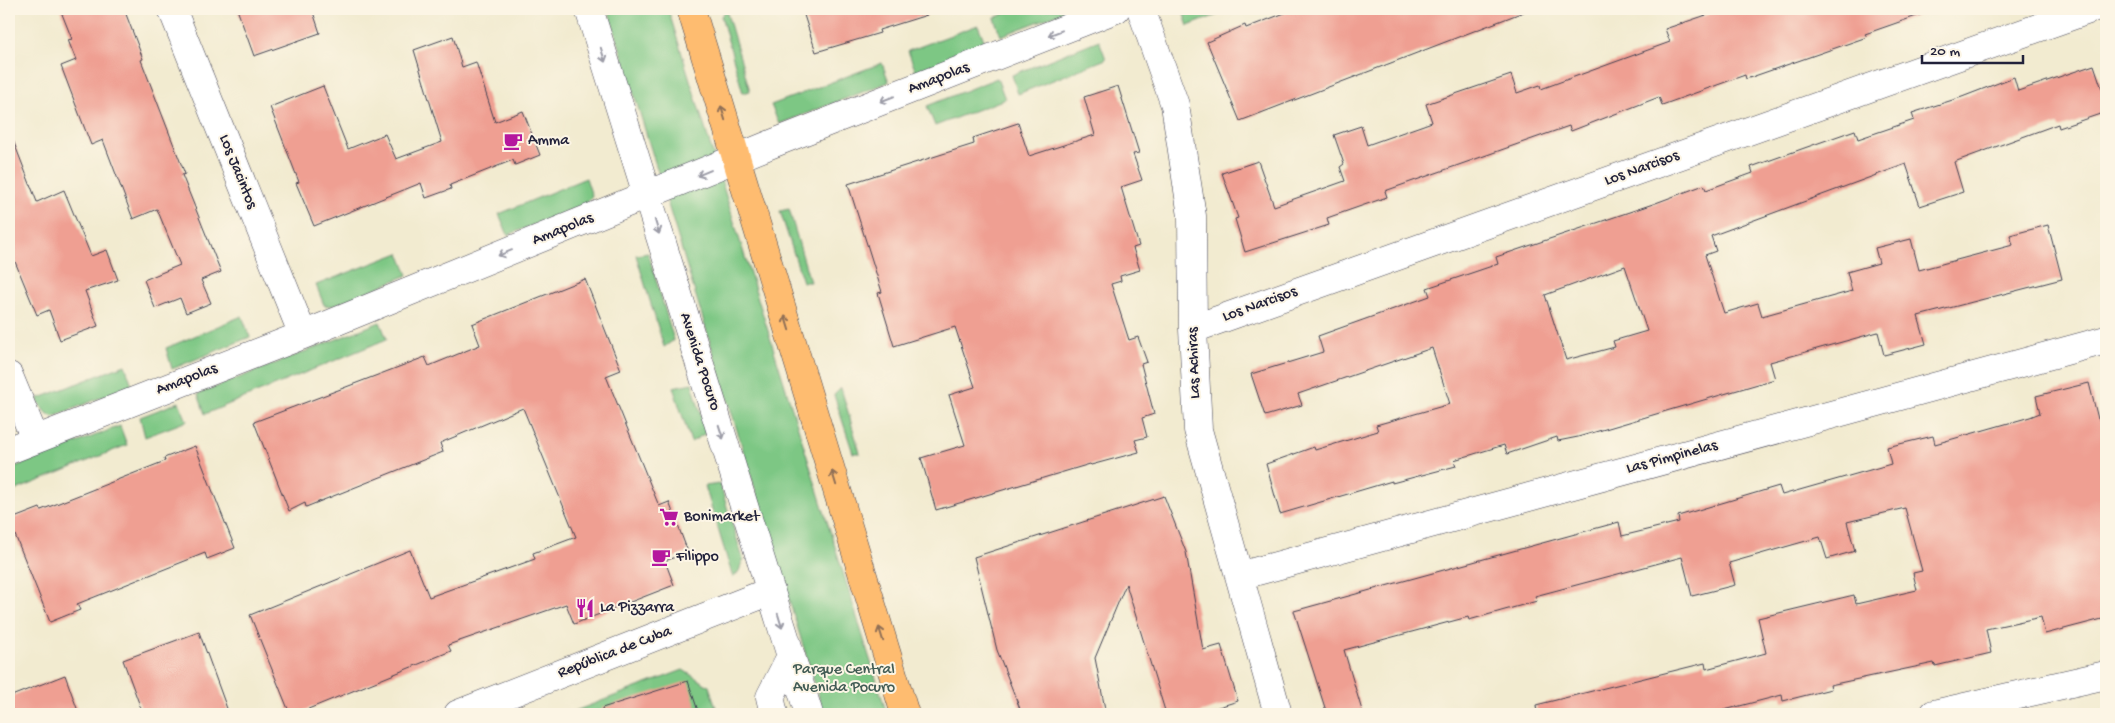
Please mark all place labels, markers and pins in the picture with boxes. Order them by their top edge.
cafe icon: Amma [502,130,524,152]
place label: Amma [528,132,570,151]
supermarket icon: Bonimarket [658,506,680,528]
place label: Bonimarket [683,508,761,527]
cafe icon: Filippo [650,546,672,568]
place label: Filippo [675,548,719,567]
restaurant icon: La Pizzarra [574,597,596,619]
place label: La Pizzarra [600,599,675,618]

